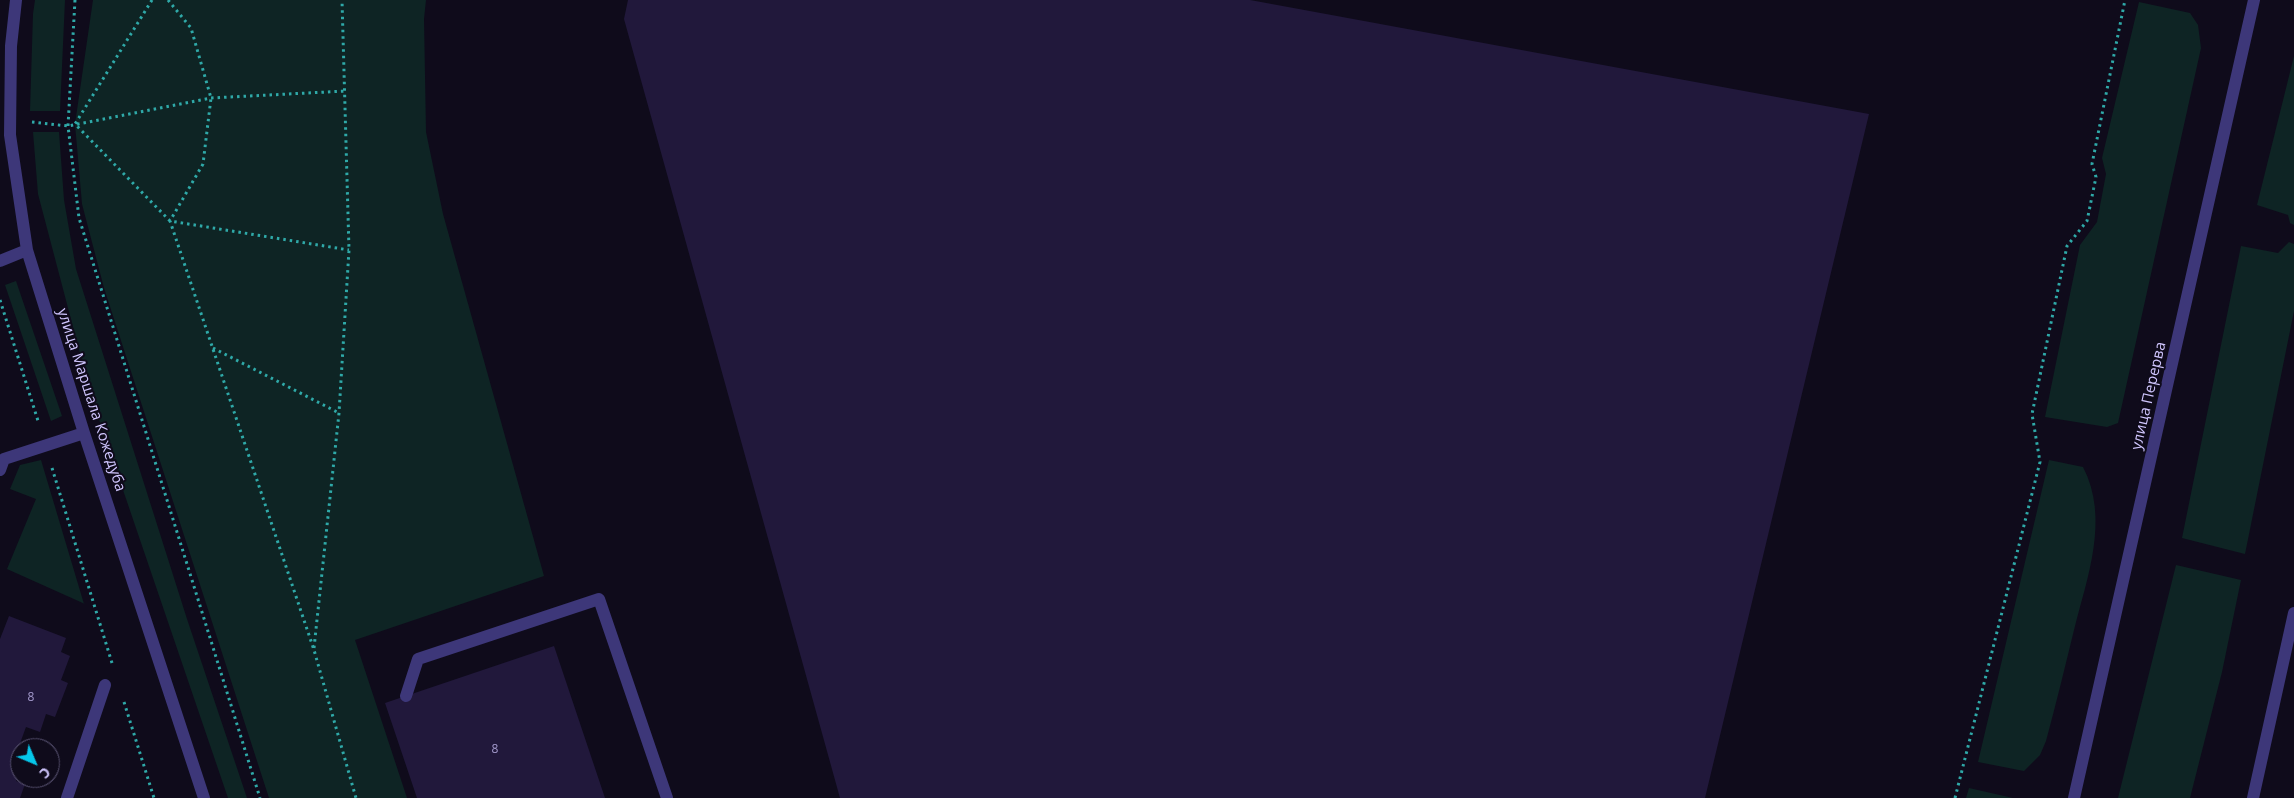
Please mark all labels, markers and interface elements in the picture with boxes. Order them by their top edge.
street label: улица Маршала Кожедуба [53,306,129,494]
street label: улица Перерва [2128,340,2170,452]
house number: 8 [28,691,34,705]
north arrow [10,738,60,788]
house number: 8 [492,743,498,757]
text: С [35,763,55,783]

